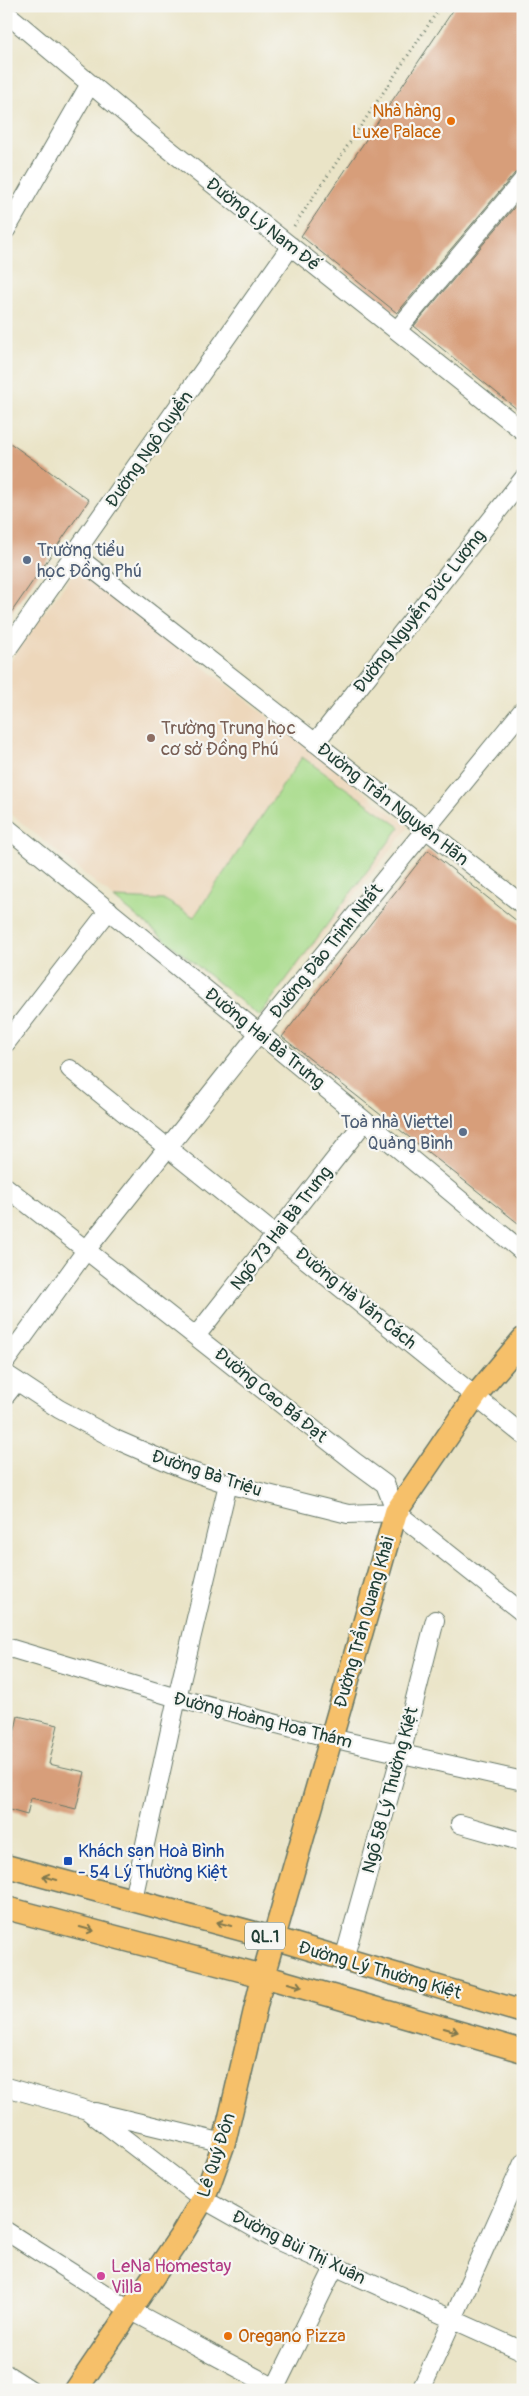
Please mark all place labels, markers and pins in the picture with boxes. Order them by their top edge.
place label: Nhà hàng Luxe Palace [352,100,441,144]
marker: Nhà hàng Luxe Palace [445,115,457,127]
place label: Trường tiểu học Đồng Phú [37,539,142,583]
marker: Trường tiểu học Đồng Phú [21,554,33,566]
place label: Trường Trung học cơ sở Đồng Phú [161,717,296,761]
marker: Trường Trung học cơ sở Đồng Phú [145,732,157,744]
place label: Toà nhà Viettel Quảng Bình [341,1111,453,1155]
marker: Toà nhà Viettel Quảng Bình [457,1126,469,1138]
place label: Khách sạn Hoà Bình - 54 Lý Thường Kiệt [78,1840,228,1884]
marker: Khách sạn Hoà Bình - 54 Lý Thường Kiệt [62,1855,74,1867]
place label: LeNa Homestay Villa [111,2255,232,2299]
marker: LeNa Homestay Villa [95,2270,107,2282]
place label: Oregano Pizza [238,2325,346,2348]
marker: Oregano Pizza [222,2330,234,2342]

